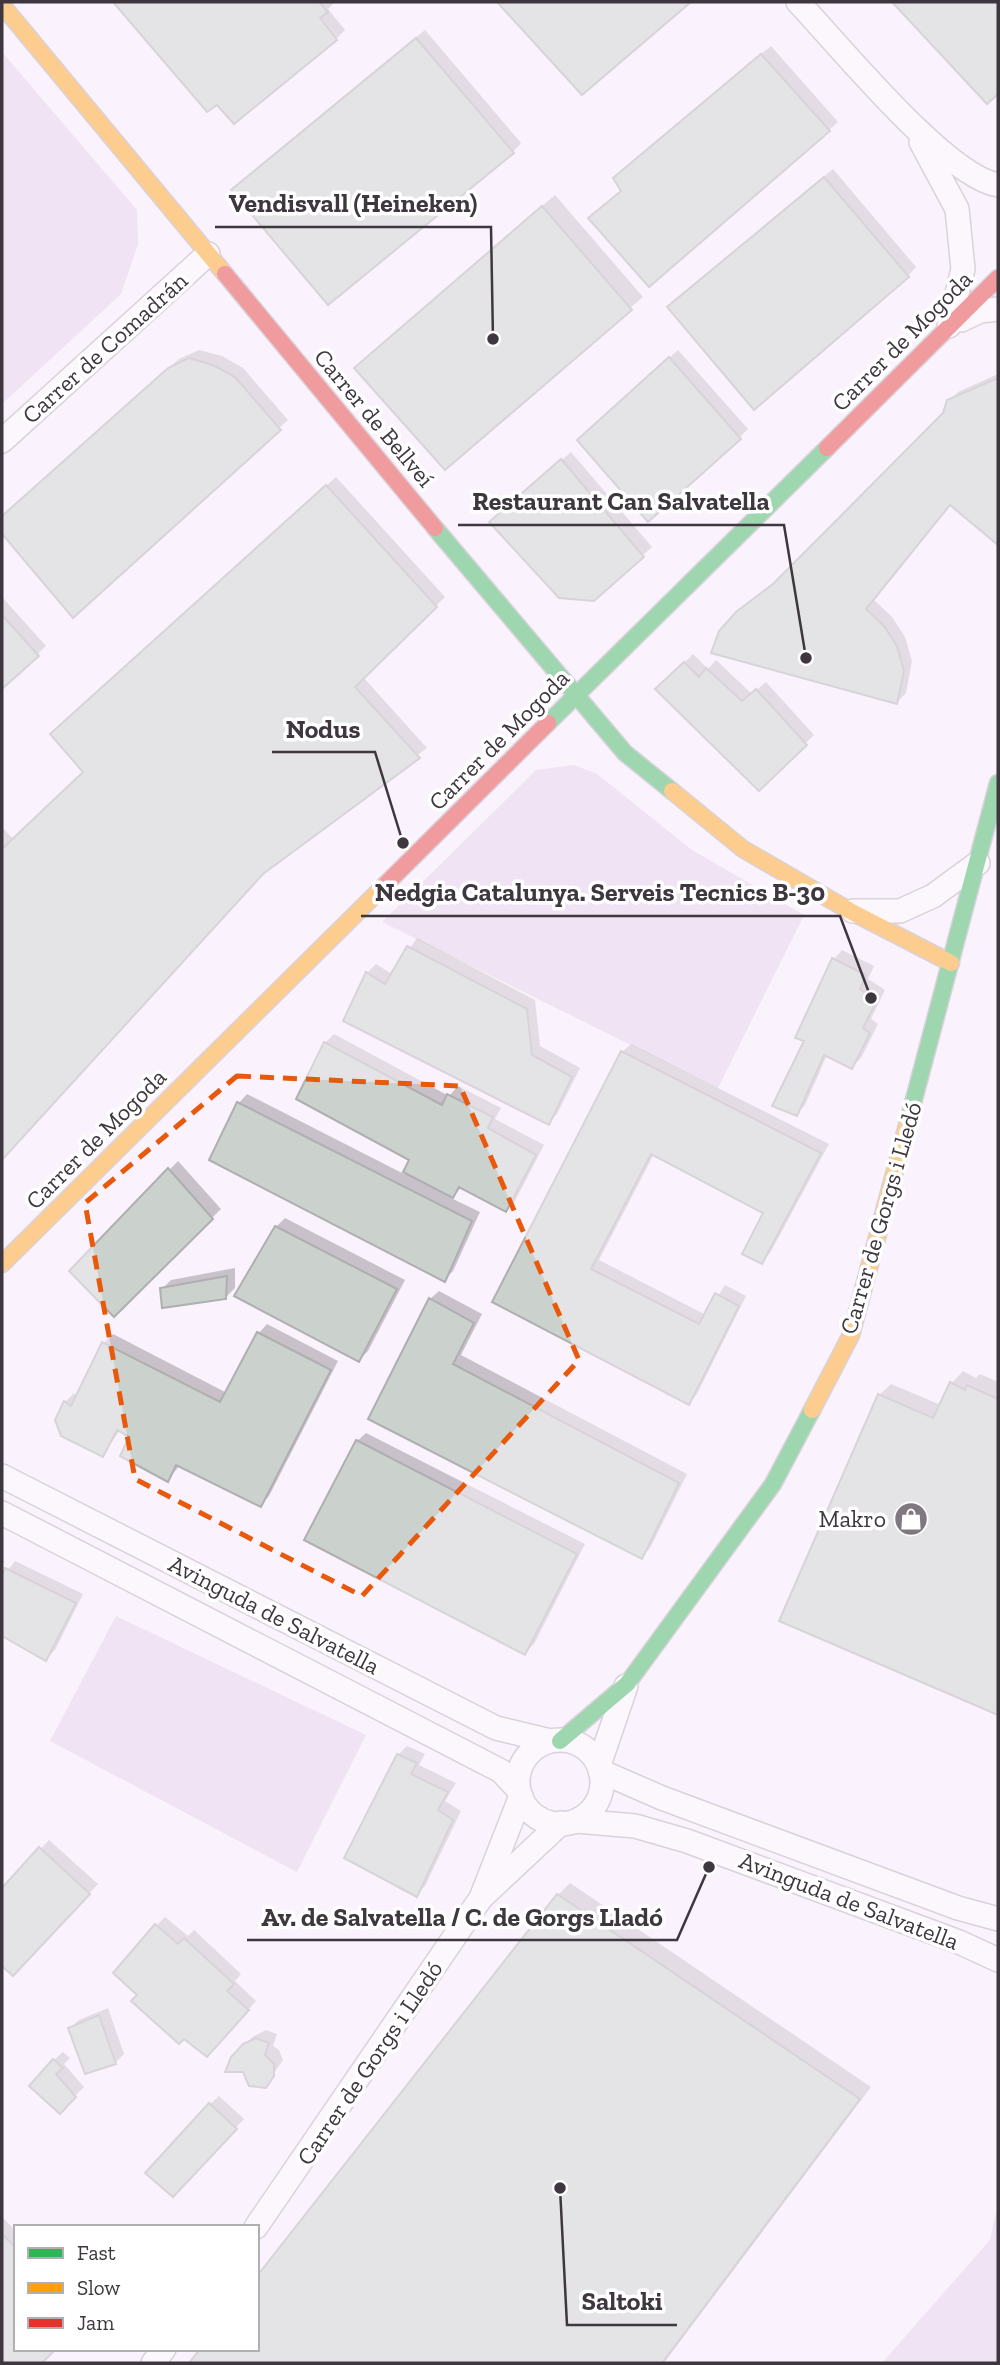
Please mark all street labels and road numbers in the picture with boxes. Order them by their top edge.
street label: Carrer de Mogoda [825,264,978,417]
street label: Carrer de Comadrán [16,266,193,429]
street label: Carrer de Bellveí [308,343,441,493]
street label: Carrer de Mogoda [422,663,575,816]
street label: Carrer de Mogoda [19,1062,172,1215]
street label: Carrer de Gorgs i Lledó [833,1098,928,1337]
street label: Avinguda de Salvatella [164,1549,385,1680]
street label: Avinguda de Salvatella [735,1845,963,1956]
street label: Carrer de Gorgs i Lledó [290,1955,449,2170]

